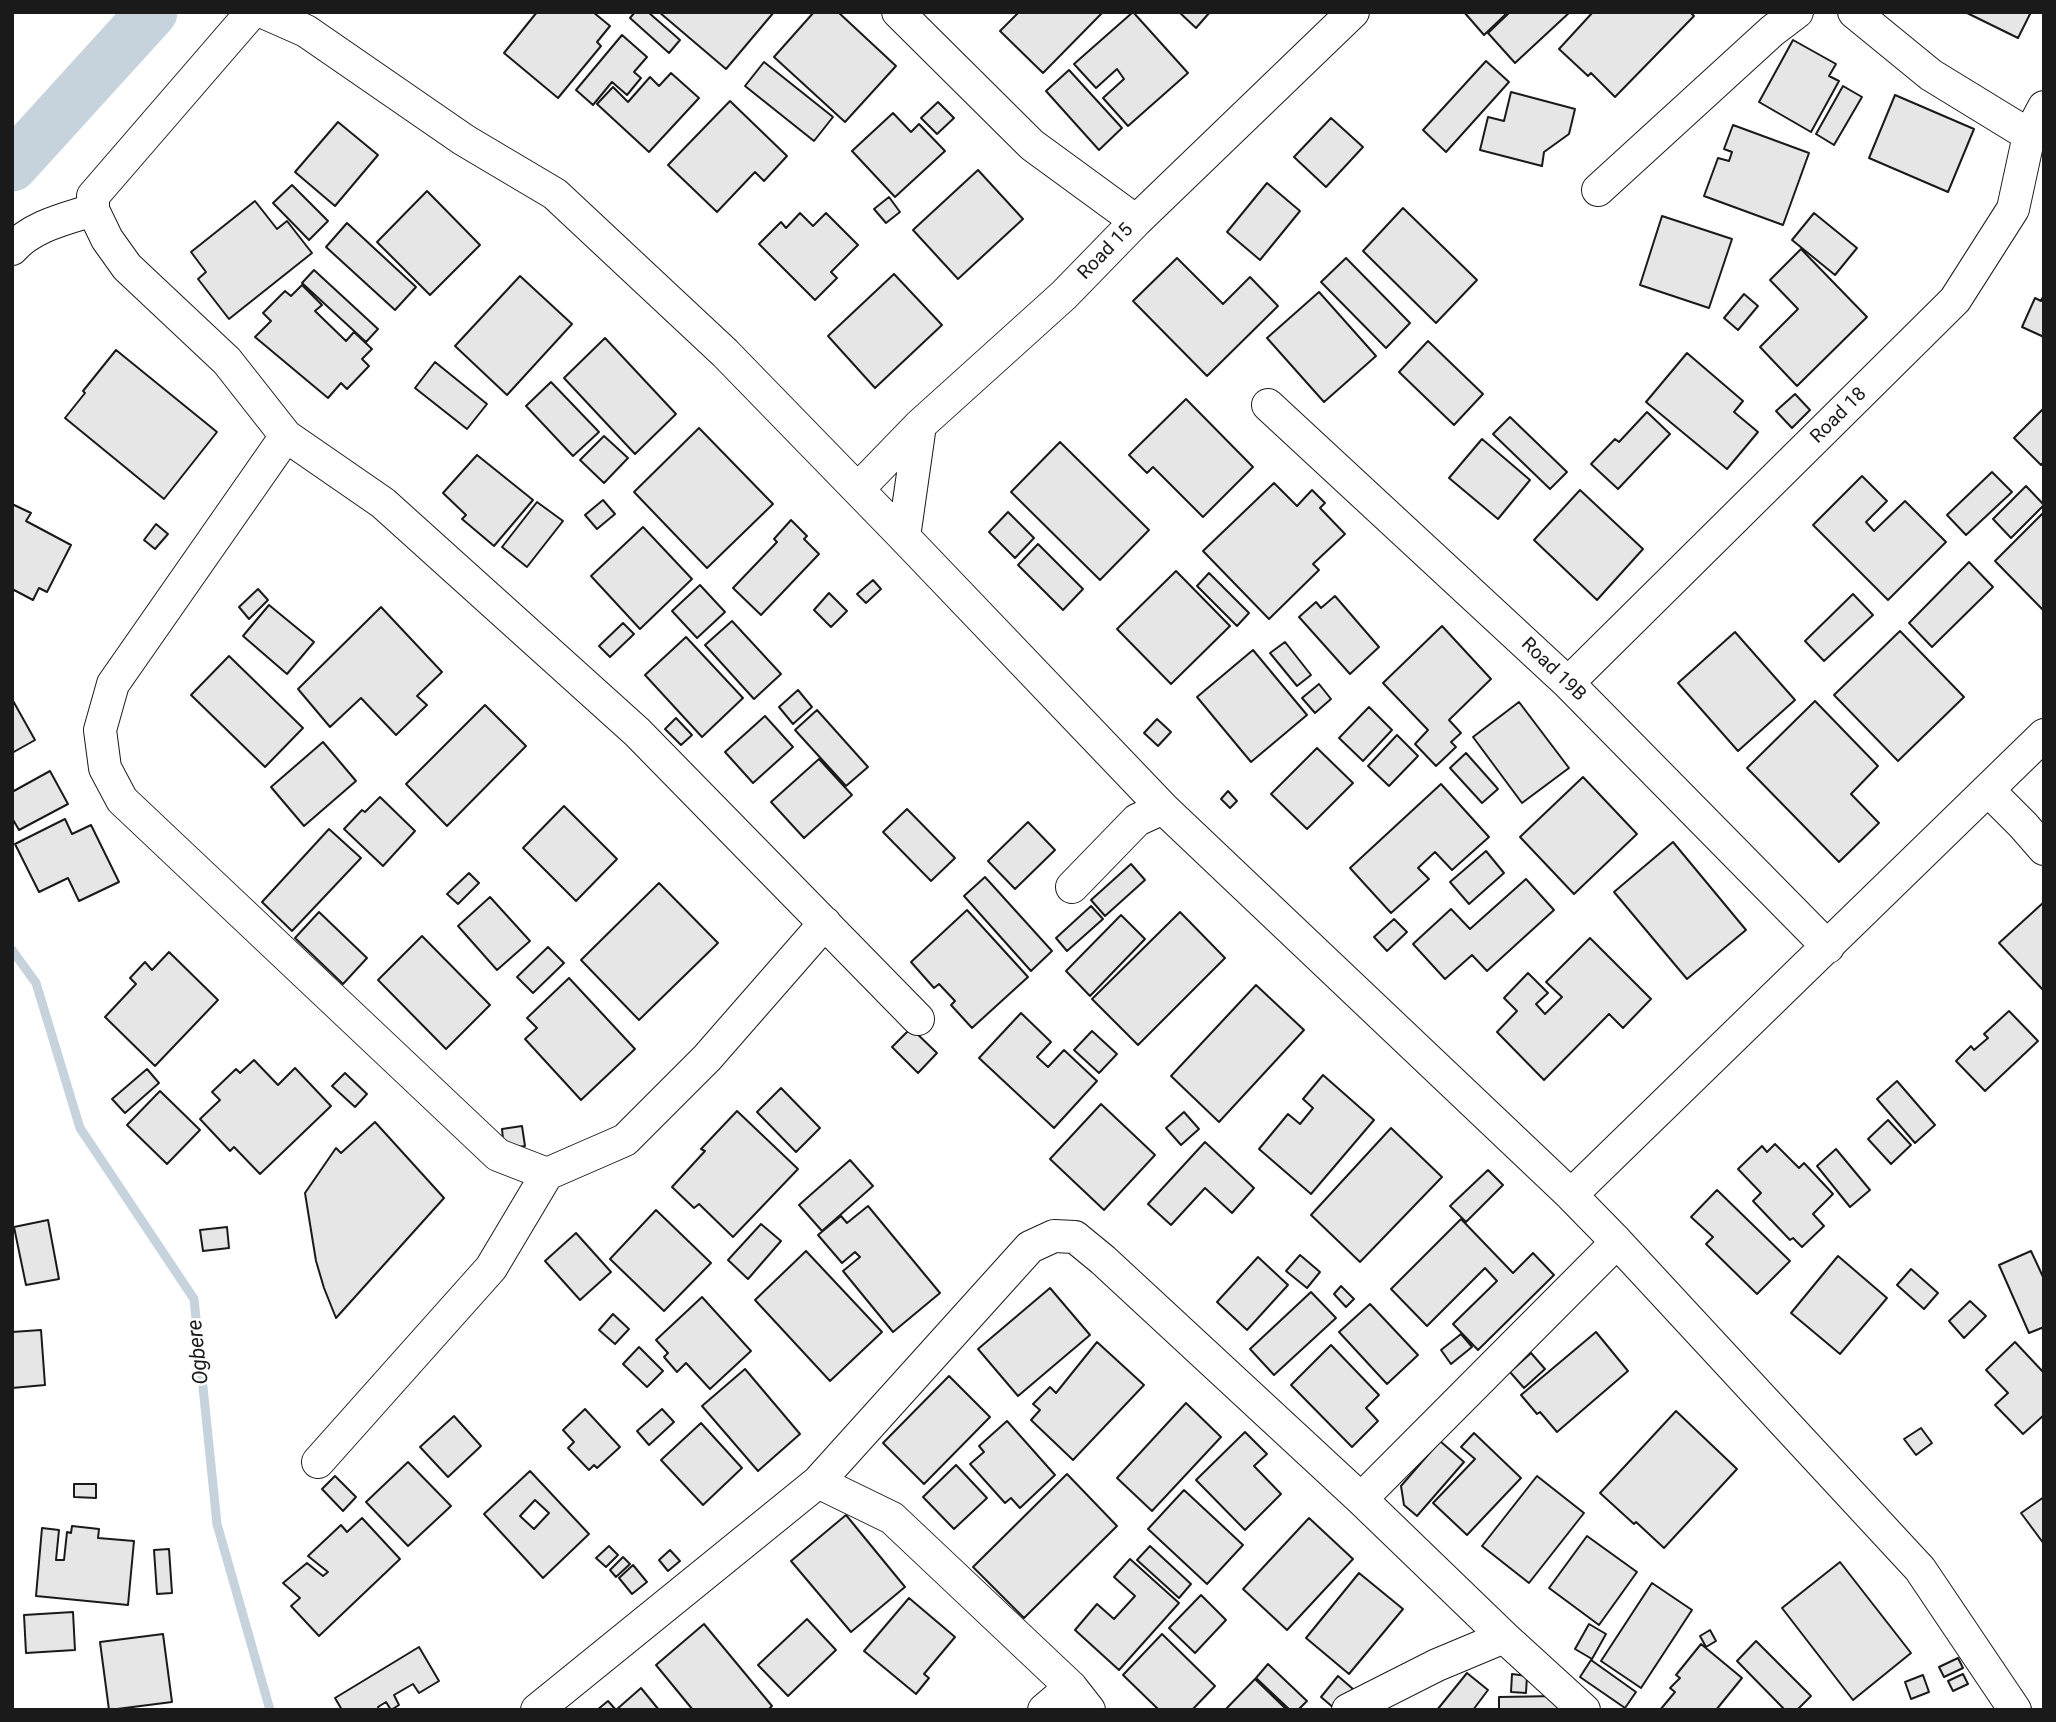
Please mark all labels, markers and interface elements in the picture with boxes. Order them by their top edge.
street label: Road 15 [1074,219,1138,285]
street label: Road 18 [1806,383,1872,449]
street label: Road 19B [1516,633,1590,707]
water label: Ogbere [183,1318,215,1386]

